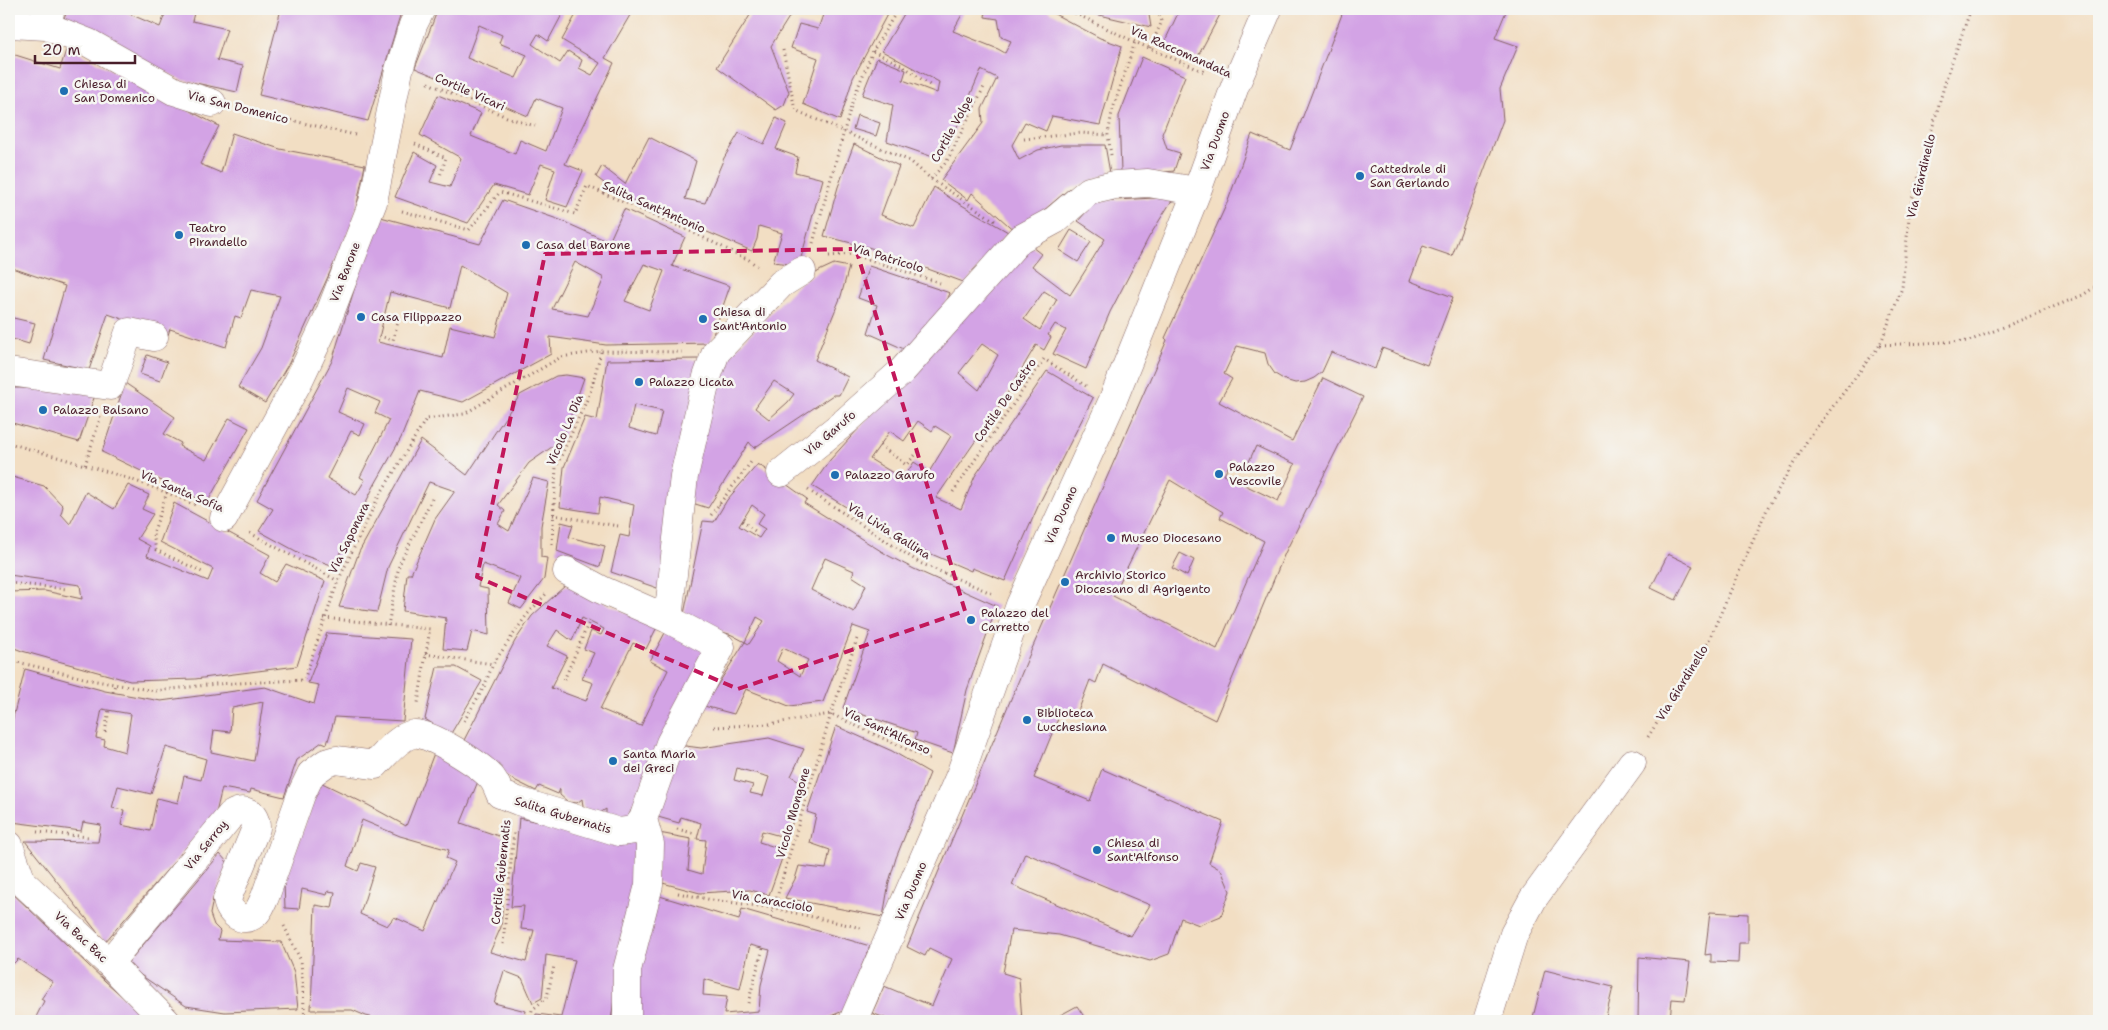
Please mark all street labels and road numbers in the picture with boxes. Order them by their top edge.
street label: Via Raccomandata [1128,22,1235,82]
street label: Cortile Vicari [432,69,508,115]
street label: Via San Domenico [186,87,290,127]
street label: Cortile Volpe [927,93,977,165]
street label: Via Duomo [1197,109,1233,173]
street label: Via Giardinello [1903,132,1939,220]
street label: Salita Sant'Antonio [600,177,708,237]
street label: Via Barone [326,239,364,305]
street label: Via Patricolo [850,240,926,276]
street label: Cortile De Castro [970,355,1040,445]
street label: Vicolo La Dia [543,392,587,468]
street label: Via Garufo [801,407,859,459]
street label: Via Santa Sofia [138,466,227,516]
street label: Via Duomo [1041,483,1081,547]
street label: Via Saponara [325,499,373,576]
street label: Via Livia Gallina [844,499,934,563]
street label: Via Giardinello [1652,642,1712,724]
street label: Via Sant'Alfonso [841,704,933,758]
street label: Vicolo Mongone [772,766,814,860]
street label: Salita Gubernatis [512,793,614,837]
street label: Via Serroy [181,816,231,874]
street label: Cortile Gubernatis [488,819,514,925]
street label: Via Duomo [891,859,931,923]
street label: Via Caracciolo [730,886,814,916]
street label: Via Bac Bac [51,908,111,966]

